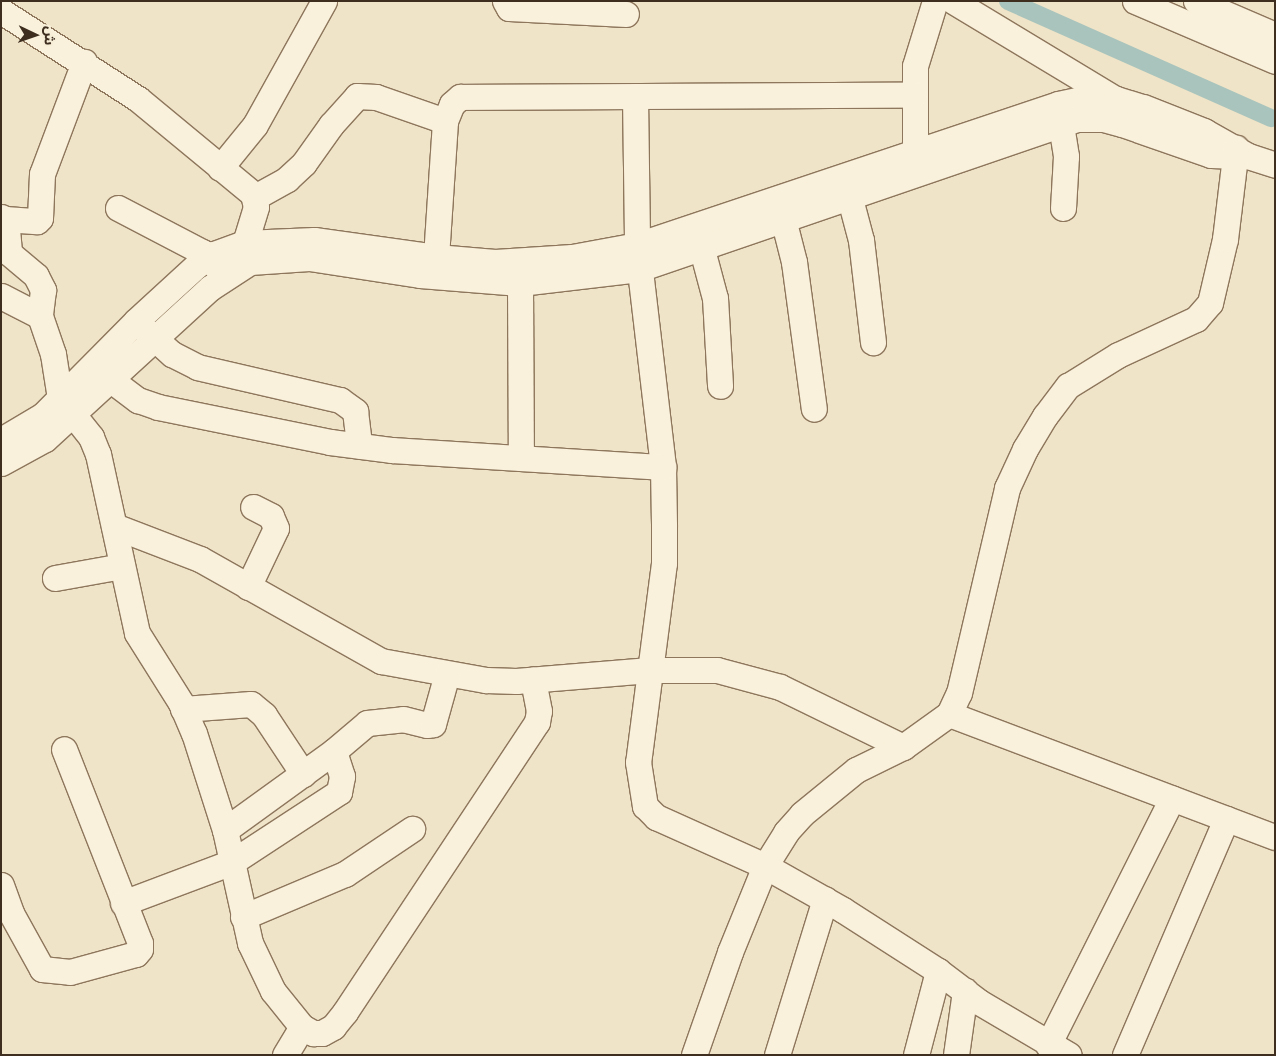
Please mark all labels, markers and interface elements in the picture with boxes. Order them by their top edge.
north arrow [10,10,60,60]
text: ش [39,26,60,46]

